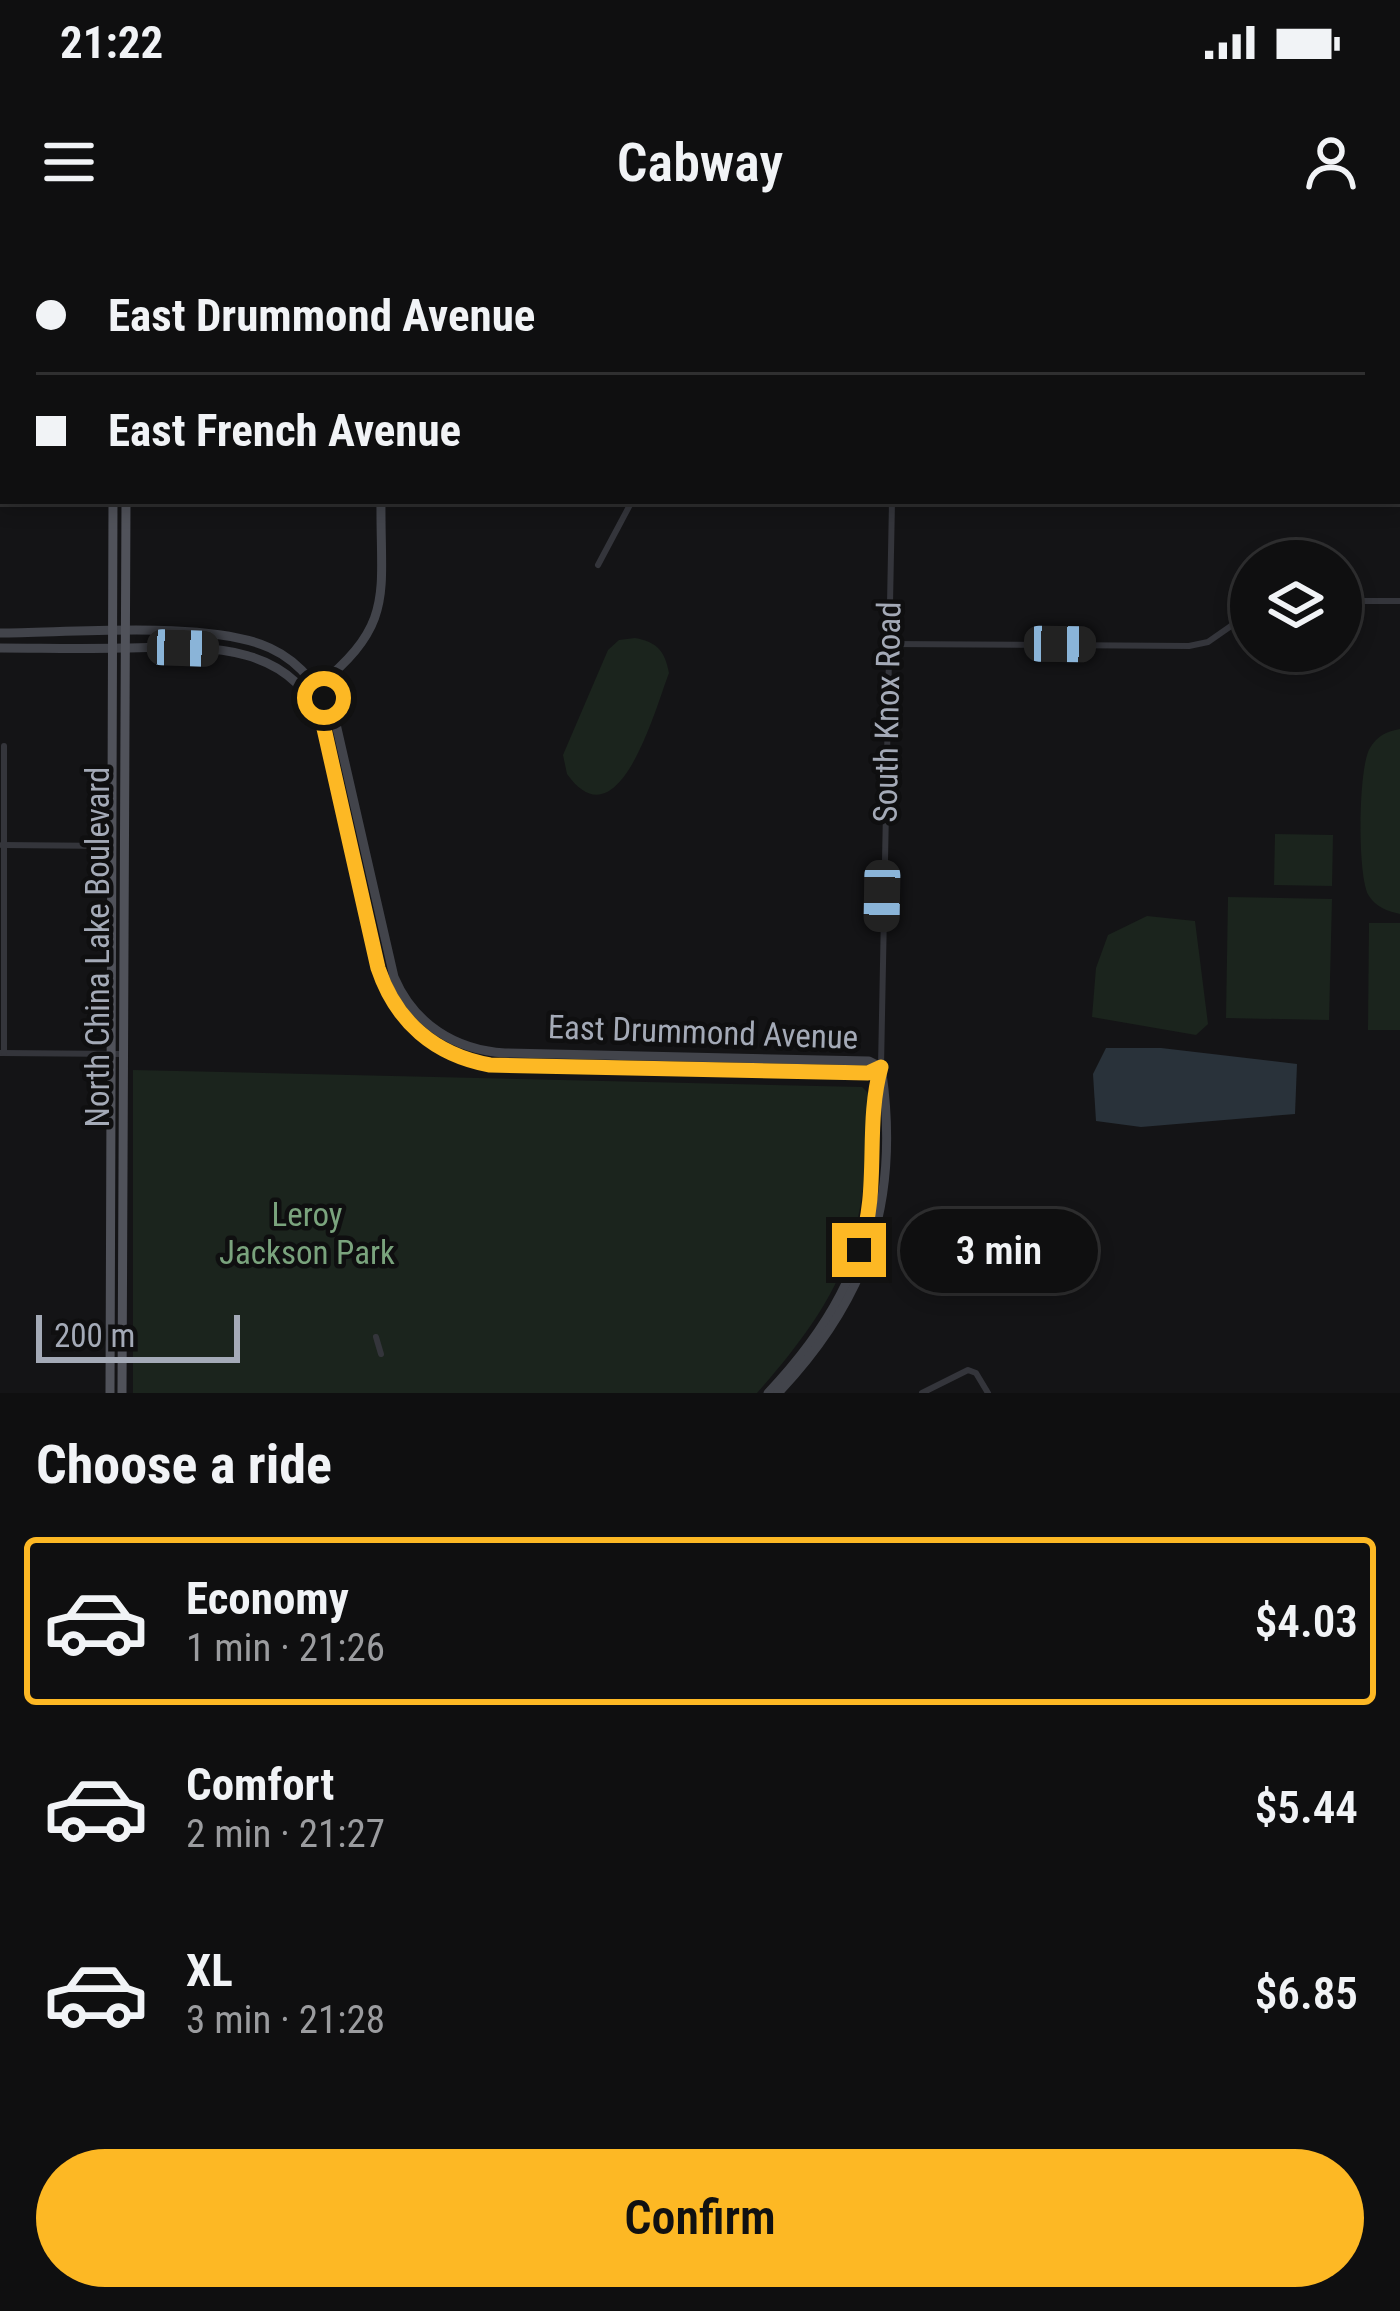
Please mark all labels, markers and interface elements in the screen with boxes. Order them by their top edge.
text: 21:22 [60,16,163,69]
icon: menu [36,129,102,195]
icon: person [1298,129,1364,195]
text: Cabway [617,131,783,194]
text: East Drummond Avenue [108,289,535,342]
text: East French Avenue [108,404,461,457]
map controls [1230,540,1362,672]
button: layers [1230,540,1362,672]
street label: South Knox Road [866,601,908,823]
car [1024,625,1096,663]
car [146,629,220,667]
route start [297,671,351,725]
street label: North China Lake Boulevard [78,767,117,1128]
car [863,860,901,932]
street label: East Drummond Avenue [547,1007,859,1057]
park label: Leroy Jackson Park [219,1195,395,1272]
callout: 3 min [901,1208,1099,1292]
route end [832,1223,886,1277]
text: 3 min [956,1228,1042,1274]
scale bar [36,1309,240,1362]
text: 200 m [54,1316,135,1355]
text: Choose a ride [36,1433,332,1496]
icon: car [42,1567,150,1675]
text: Economy [186,1572,349,1625]
text: $4.03 [1255,1595,1358,1648]
text: 1 min · 21:26 [186,1625,385,1671]
icon: car [42,1753,150,1861]
text: Comfort [186,1758,334,1811]
text: $5.44 [1255,1781,1358,1834]
text: 2 min · 21:27 [186,1811,385,1857]
icon: car [42,1939,150,2047]
text: XL [186,1944,233,1997]
text: $6.85 [1255,1967,1358,2020]
text: 3 min · 21:28 [186,1997,385,2043]
button: Confirm [36,2149,1364,2287]

